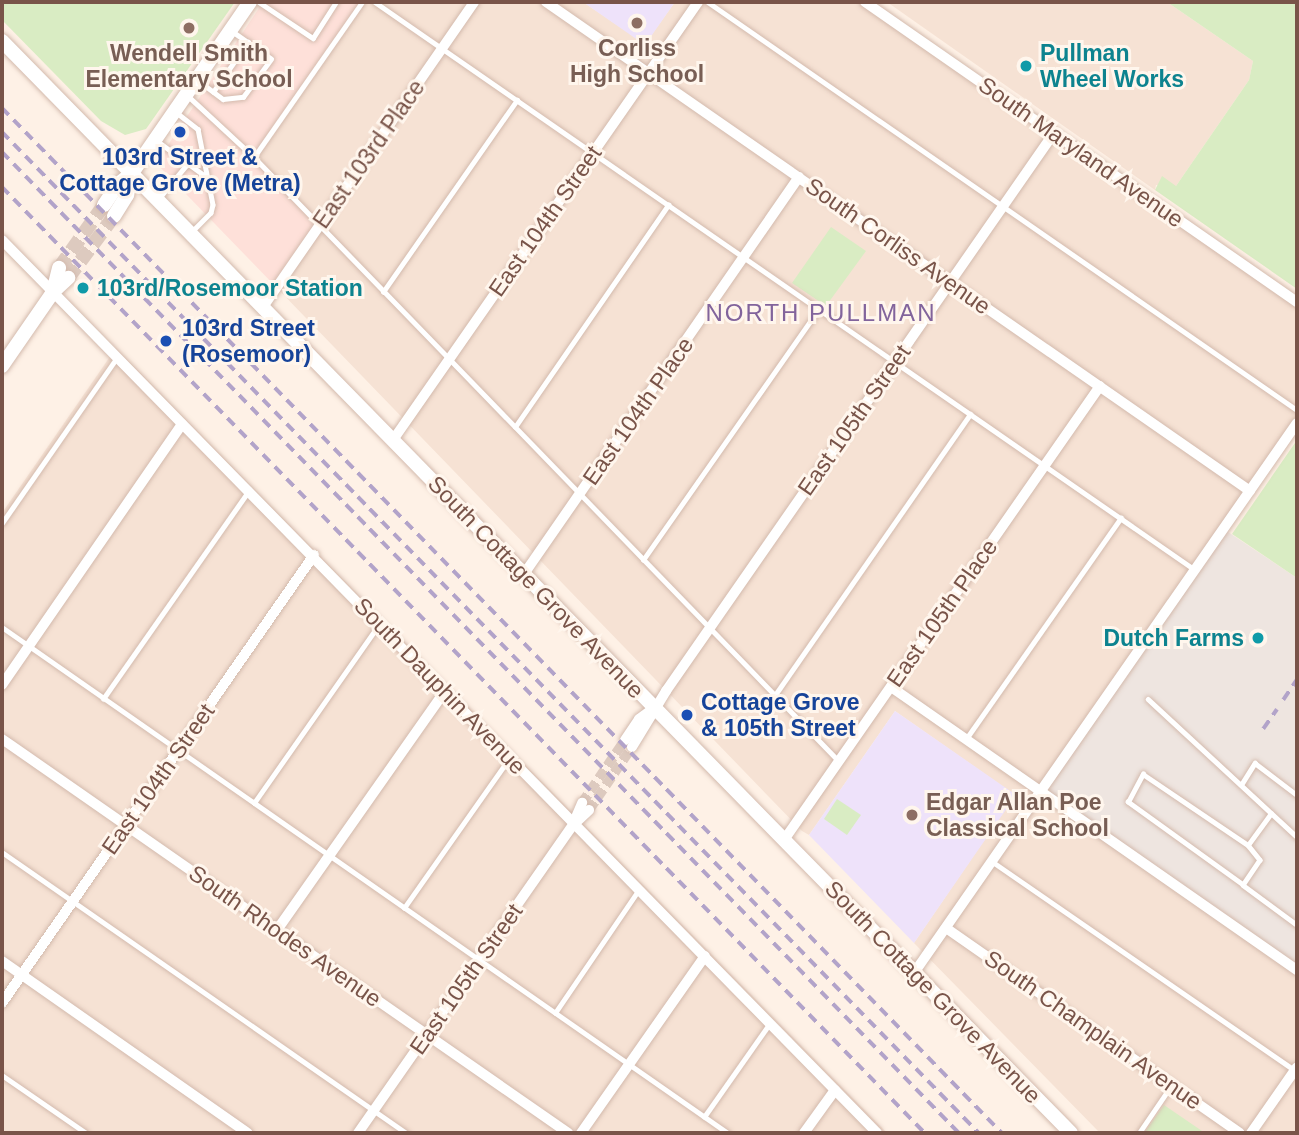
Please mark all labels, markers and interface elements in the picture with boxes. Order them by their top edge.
marker: Corliss High School [629,15,645,31]
marker: Wendell Smith Elementary School [181,20,197,36]
place label: Corliss High School [570,34,704,88]
place label: Wendell Smith Elementary School [85,39,293,93]
place label: Pullman Wheel Works [1040,39,1184,93]
marker: Pullman Wheel Works [1018,58,1034,74]
street label: South Maryland Avenue [973,70,1189,234]
street label: East 103rd Place [307,74,431,234]
marker: 103rd Street & Cottage Grove (Metra) [172,124,188,140]
street label: East 104th Street [483,140,607,302]
place label: 103rd Street & Cottage Grove (Metra) [59,143,301,197]
street label: South Corliss Avenue [800,171,996,321]
place label: 103rd/Rosemoor Station [97,274,363,302]
marker: 103rd/Rosemoor Station [75,280,91,296]
district label: NORTH PULLMAN [707,299,935,327]
place label: 103rd Street (Rosemoor) [182,314,315,368]
marker: 103rd Street (Rosemoor) [156,331,176,351]
street label: East 104th Place [577,332,699,490]
street label: East 105th Street [792,339,916,501]
street label: South Cottage Grove Avenue [422,469,650,705]
street label: East 105th Place [881,534,1003,692]
street label: South Dauphin Avenue [348,591,532,781]
place label: Dutch Farms [1103,624,1244,652]
marker: Dutch Farms [1250,630,1266,646]
place label: Cottage Grove & 105th Street [701,688,859,742]
street label: East 104th Street [96,698,220,860]
marker: Cottage Grove & 105th Street [679,707,695,723]
place label: Edgar Allan Poe Classical School [926,788,1109,842]
marker: Edgar Allan Poe Classical School [904,807,920,823]
street label: South Rhodes Avenue [183,859,387,1013]
street label: South Cottage Grove Avenue [819,874,1047,1110]
street label: East 105th Street [404,898,528,1060]
street label: South Champlain Avenue [978,944,1208,1116]

